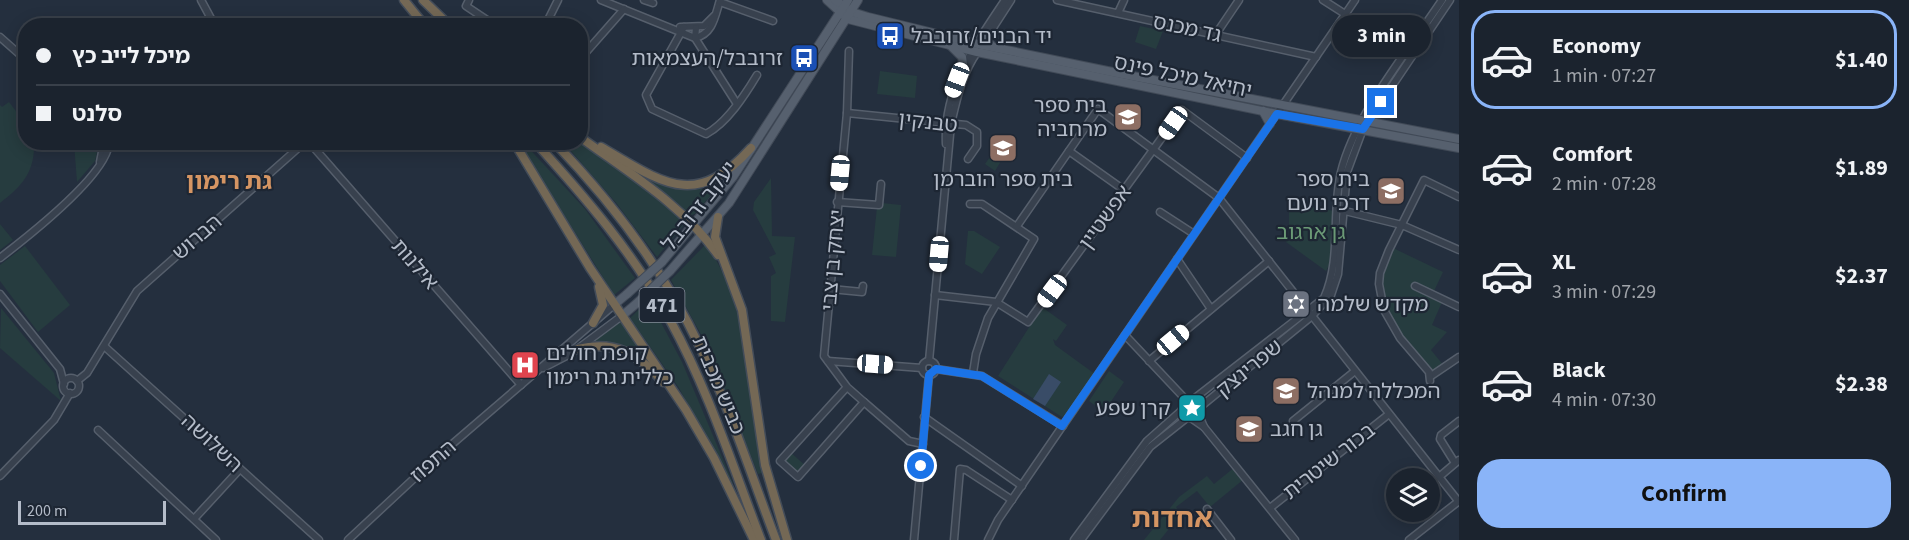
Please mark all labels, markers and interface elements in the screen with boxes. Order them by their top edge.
street label: גד מכנס [1150,6,1224,50]
callout: 3 min [1332,15,1430,57]
bus stop icon: יד הבנים/זרובבל [874,20,906,52]
place label: יד הבנים/זרובבל [911,21,1052,51]
text: 3 min [1357,22,1406,50]
text: Economy [1552,30,1641,62]
icon: car [1480,33,1534,87]
text: מיכל לייב כץ [72,40,190,72]
bus stop icon: זרובבל/העצמאות [788,42,820,74]
place label: זרובבל/העצמאות [631,43,783,73]
text: $1.40 [1835,44,1888,76]
street label: יחיאל מיכל פינס [1111,47,1255,105]
car [942,60,972,100]
text: 1 min · 07:27 [1552,62,1656,90]
route end [1367,88,1394,115]
place label: בית ספר מרחביה [1034,90,1107,144]
text: סלנט [72,98,122,130]
school or university icon: בית ספר מרחביה [1112,101,1144,133]
car [1155,103,1191,143]
street label: טבנקין [897,104,959,140]
school or university icon: בית ספר הוברמן [987,132,1019,164]
text: Comfort [1552,138,1633,170]
icon: car [1480,141,1534,195]
text: $1.89 [1835,152,1888,184]
car [829,154,851,192]
street label: יעקב זרובבל [654,155,744,257]
district label: גת רימון [186,164,272,199]
place label: בית ספר הוברמן [933,164,1073,194]
place label: בית ספר דרכי נועם [1286,164,1370,218]
text: 2 min · 07:28 [1552,170,1656,198]
school or university icon: בית ספר דרכי נועם [1375,175,1407,207]
street label: אפשטיין [1071,179,1139,255]
street label: הברוש [166,207,228,267]
street label: יצחק בן צבי [814,208,852,312]
park label: גן ארגוב [1276,217,1346,247]
street label: אילנות [384,232,446,296]
car [928,235,950,273]
text: XL [1552,246,1576,278]
icon: car [1480,249,1534,303]
text: $2.37 [1835,260,1888,292]
car [1034,271,1070,311]
text: 3 min · 07:29 [1552,278,1656,306]
road number: 471 [640,288,684,322]
synagogue icon: מקדש שלמה [1280,288,1312,320]
place label: מקדש שלמה [1317,289,1428,319]
car [1153,322,1193,358]
street label: כביש מכבית [685,331,753,439]
street label: שפרינצק [1209,332,1289,404]
place label: קופת חולים כללית גת רימון [546,338,674,392]
hospital icon: קופת חולים כללית גת רימון [509,349,541,381]
car [856,354,894,374]
text: Black [1552,354,1606,386]
icon: car [1480,357,1534,411]
text: $2.38 [1835,368,1888,400]
school or university icon: המכללה למנהל [1270,375,1302,407]
place label: המכללה למנהל [1307,376,1441,406]
text: 4 min · 07:30 [1552,386,1656,414]
place icon: קרן שפע [1176,392,1208,424]
place label: קרן שפע [1095,393,1171,423]
street label: השלושה [175,407,249,479]
school or university icon: גן חגב [1233,413,1265,445]
place label: גן חגב [1270,414,1323,444]
street label: בכור שיטרית [1277,415,1381,507]
street label: התפוז [403,432,463,490]
route start [907,452,934,479]
button: Confirm [1477,459,1891,528]
map controls [1386,468,1440,522]
button: layers [1386,468,1440,522]
scale bar [18,498,166,526]
district label: אחדות [1132,499,1212,538]
text: 200 m [27,500,67,522]

